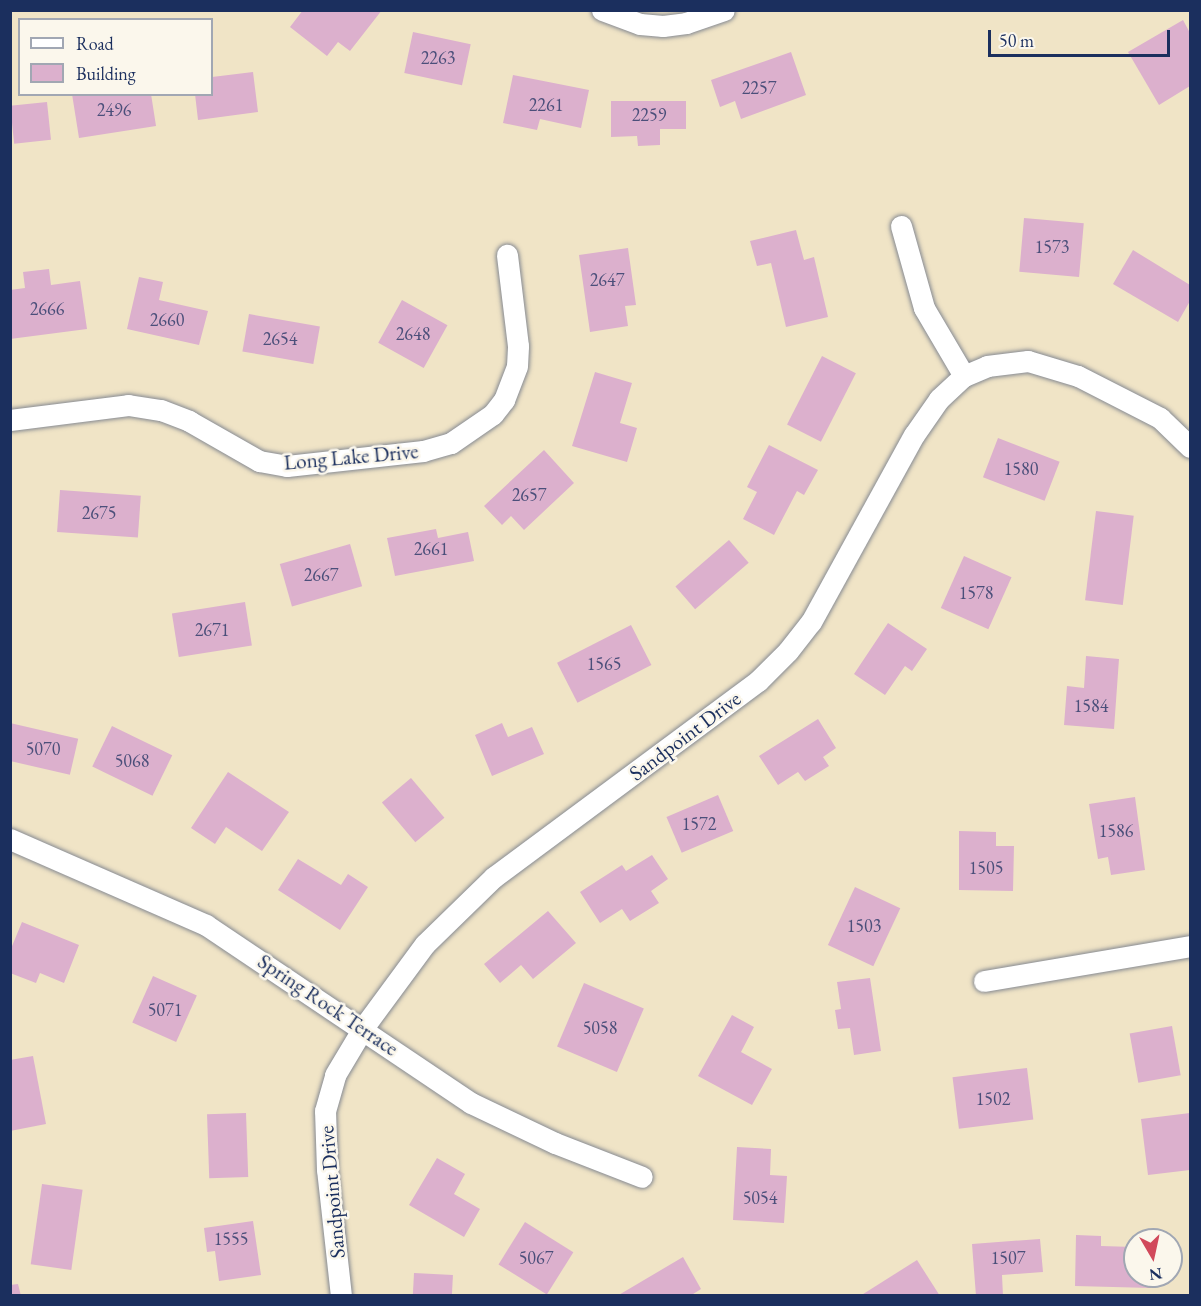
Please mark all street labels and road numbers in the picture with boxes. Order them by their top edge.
street label: Long Lake Drive [283,439,419,475]
street label: Sandpoint Drive [624,686,746,786]
street label: Spring Rock Terrace [253,949,403,1061]
street label: Sandpoint Drive [314,1125,350,1259]

